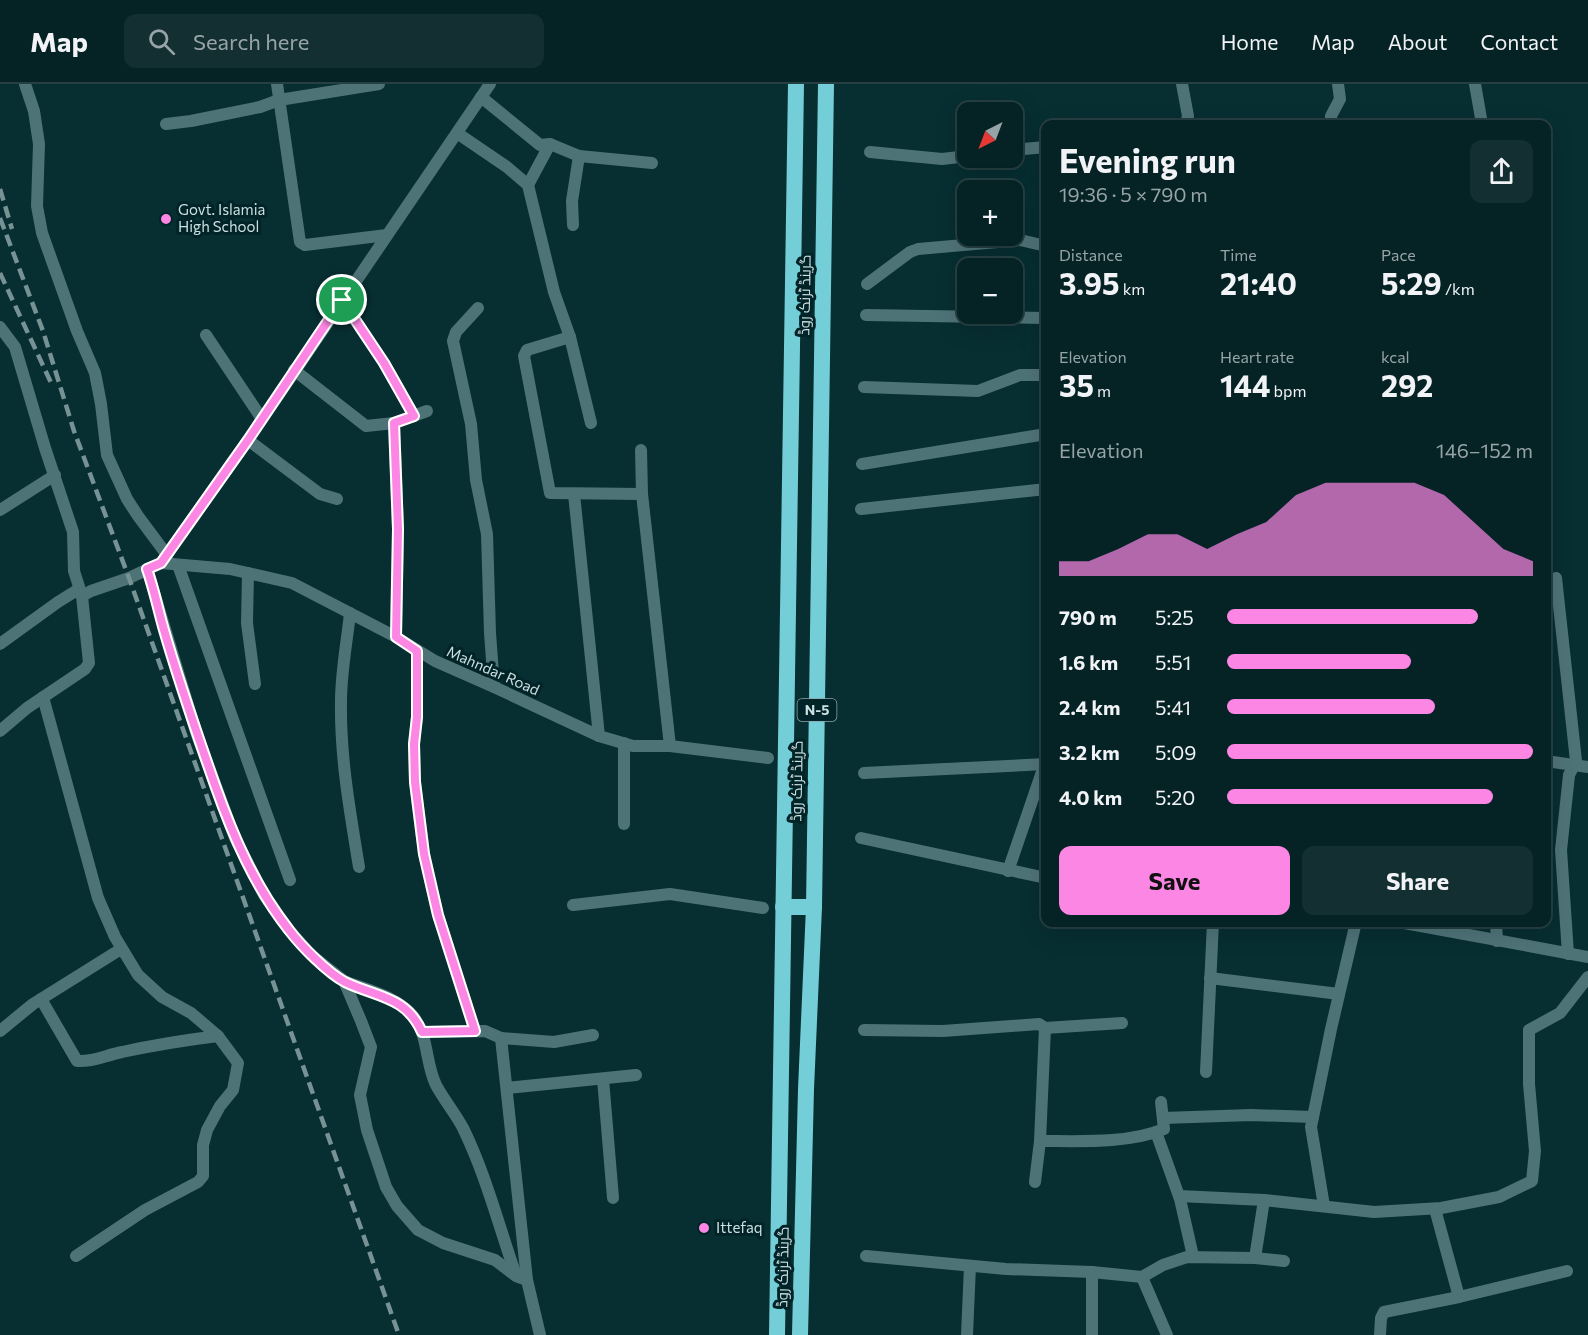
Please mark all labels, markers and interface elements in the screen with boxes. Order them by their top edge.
search box [124,14,544,68]
text: Map [30,24,88,58]
icon: search [145,25,178,58]
text: Search here [193,28,309,55]
text: Home [1221,29,1278,54]
text: Map [1311,29,1355,54]
text: About [1388,29,1447,54]
text: Contact [1480,29,1558,54]
north arrow [957,102,1023,168]
map controls [957,102,1023,324]
text: Evening run [1059,139,1236,180]
button: share [1470,140,1533,203]
button: + [957,180,1023,246]
text: 19:36 · 5 × 790 m [1059,182,1208,206]
place label: Govt. Islamia High School [178,200,265,235]
marker: Govt. Islamia High School [159,212,173,226]
text: Distance [1059,245,1123,264]
text: Time [1220,245,1257,264]
text: Pace [1381,245,1416,264]
street label: گرینڈ ٹرنک روڈ [794,254,815,336]
button: − [957,258,1023,324]
text: 3.95 [1059,264,1120,301]
text: 21:40 [1220,264,1297,301]
text: 5:29 [1381,264,1442,301]
pin [316,274,367,325]
text: km [1120,279,1145,298]
text: /km [1442,279,1475,298]
icon: arrive [325,283,358,316]
text: Elevation [1059,347,1127,366]
text: Heart rate [1220,347,1294,366]
text: kcal [1381,347,1410,366]
text: 35 [1059,366,1094,403]
text: 144 [1220,366,1270,403]
text: 292 [1381,366,1433,403]
text: m [1094,381,1111,400]
text: bpm [1270,381,1306,400]
text: Elevation [1059,438,1144,462]
text: 146–152 m [1436,438,1533,462]
text: 790 m [1059,605,1117,629]
text: 5:25 [1155,605,1194,629]
street label: Mahndar Road [444,642,543,699]
text: 1.6 km [1059,650,1118,674]
text: 5:51 [1155,650,1191,674]
text: 2.4 km [1059,695,1121,719]
text: 5:41 [1155,695,1191,719]
road number: N-5 [798,699,836,721]
street label: گرینڈ ٹرنک روڈ [786,740,807,822]
text: 3.2 km [1059,740,1120,764]
text: 5:09 [1155,740,1196,764]
text: 4.0 km [1059,785,1122,809]
text: 5:20 [1155,785,1195,809]
button: Save [1059,846,1290,915]
button: Share [1302,846,1533,915]
place label: Ittefaq [716,1218,763,1236]
marker: Ittefaq [697,1221,711,1235]
street label: گرینڈ ٹرنک روڈ [772,1226,793,1308]

